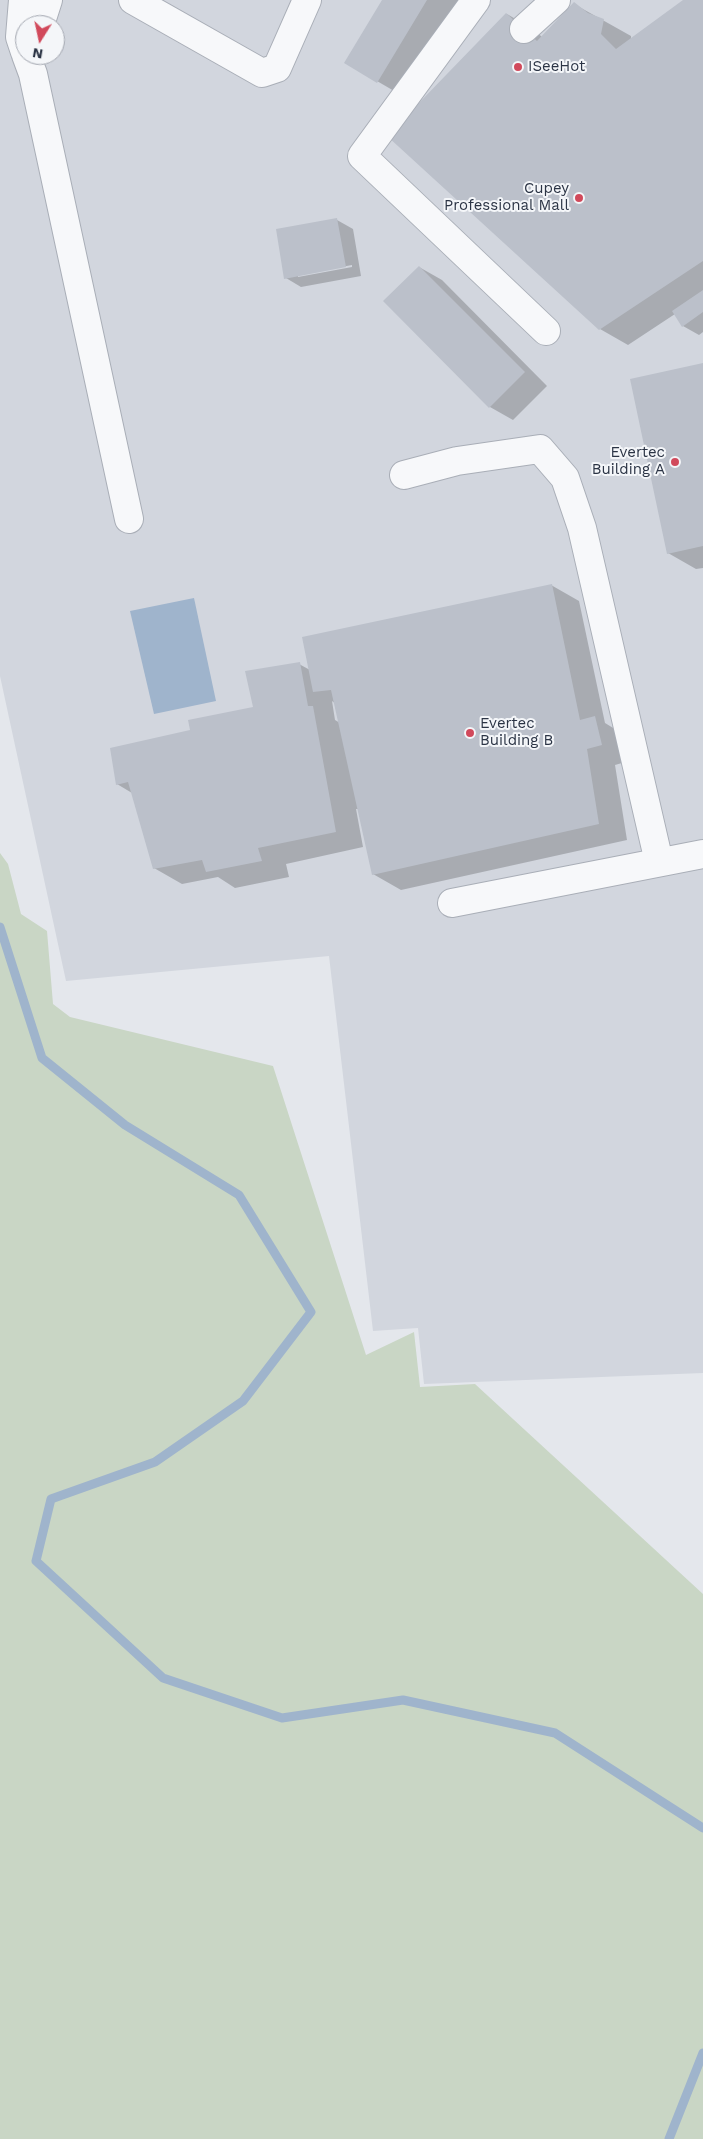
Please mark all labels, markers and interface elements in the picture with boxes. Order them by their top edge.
north arrow [15,15,65,65]
text: N [31,45,44,63]
place label: ISeeHot [528,58,585,76]
marker: ISeeHot [512,61,524,73]
place label: Cupey Professional Mall [444,180,569,215]
marker: Cupey Professional Mall [573,192,585,204]
place label: Evertec Building A [592,444,665,479]
marker: Evertec Building A [669,456,681,468]
place label: Evertec Building B [480,715,553,750]
marker: Evertec Building B [464,727,476,739]

